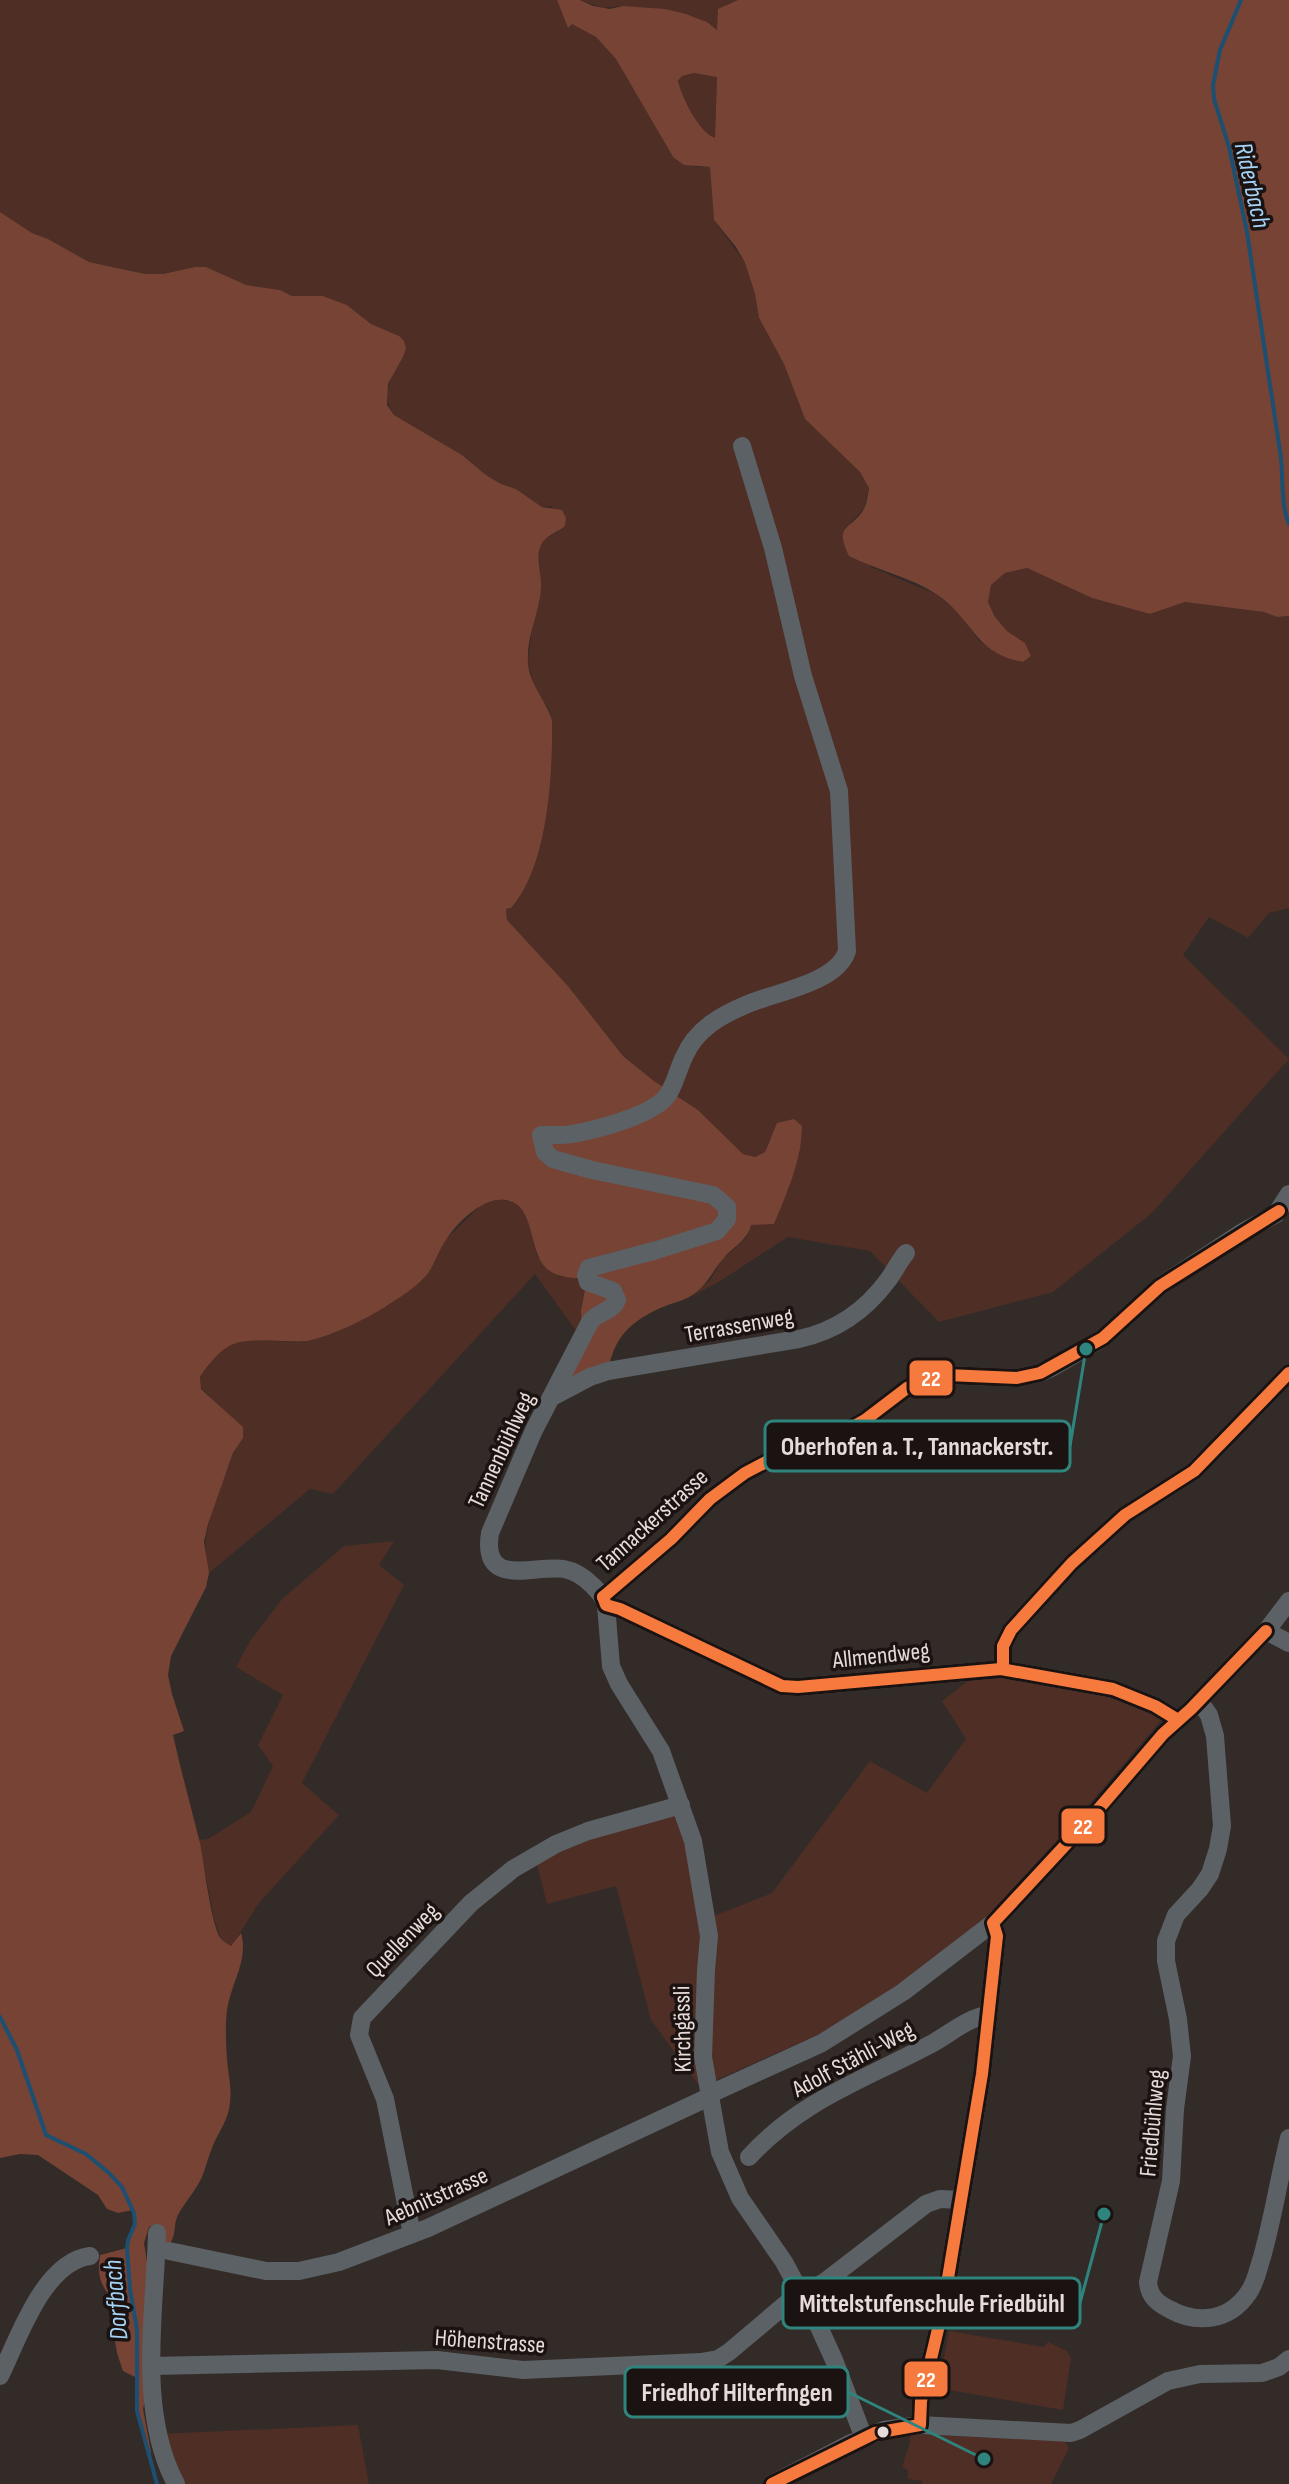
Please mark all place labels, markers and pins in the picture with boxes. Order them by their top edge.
callout: Oberhofen a. T., Tannackerstr. [765,1421,1070,1471]
callout: Mittelstufenschule Friedbühl [783,2278,1080,2328]
callout: Friedhof Hilterfingen [625,2367,848,2417]
unlabelled marker [875,2424,891,2440]

